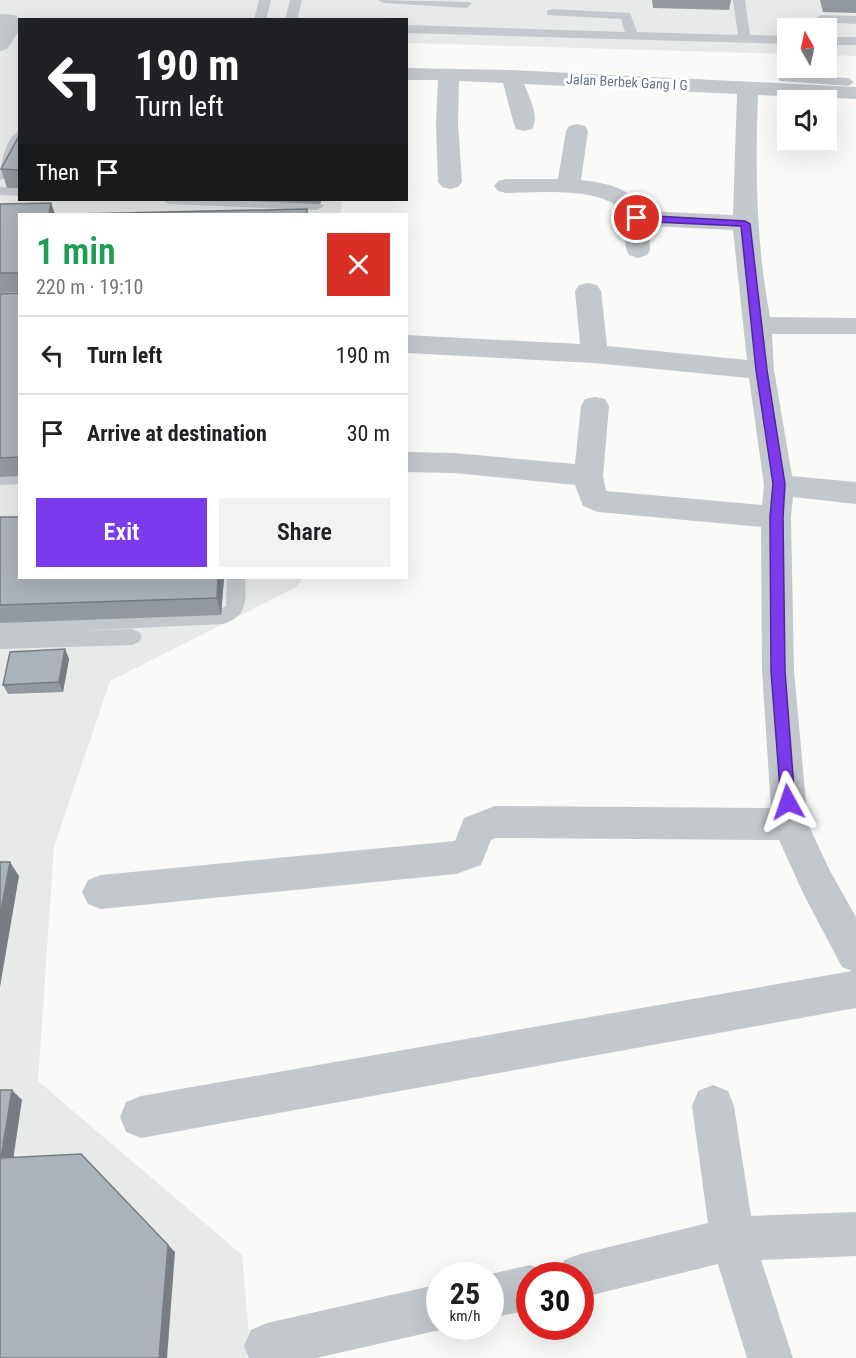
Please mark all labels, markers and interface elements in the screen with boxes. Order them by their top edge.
north arrow [777,18,837,78]
map controls [777,18,837,150]
text: 190 m [135,41,240,90]
icon: left [36,42,114,120]
street label: Jalan Berbek Gang I G [566,71,688,93]
button: sound [777,90,837,150]
text: Turn left [135,91,224,123]
icon: arrive [91,156,124,189]
text: Then [36,160,79,185]
pin [611,192,662,243]
icon: arrive [620,201,653,234]
text: 1 min [36,231,116,273]
button: close [327,233,390,296]
text: 220 m · 19:10 [36,275,143,299]
icon: left [36,339,69,372]
text: Turn left [87,343,162,368]
text: 190 m [336,343,390,368]
icon: arrive [36,417,69,450]
text: Arrive at destination [87,421,267,446]
text: 30 m [347,421,390,446]
button: Exit [36,498,207,567]
button: Share [219,498,390,567]
position arrow [756,770,820,834]
speed limit sign: 30 [516,1262,594,1340]
text: 25 [450,1276,480,1311]
text: km/h [450,1307,480,1325]

